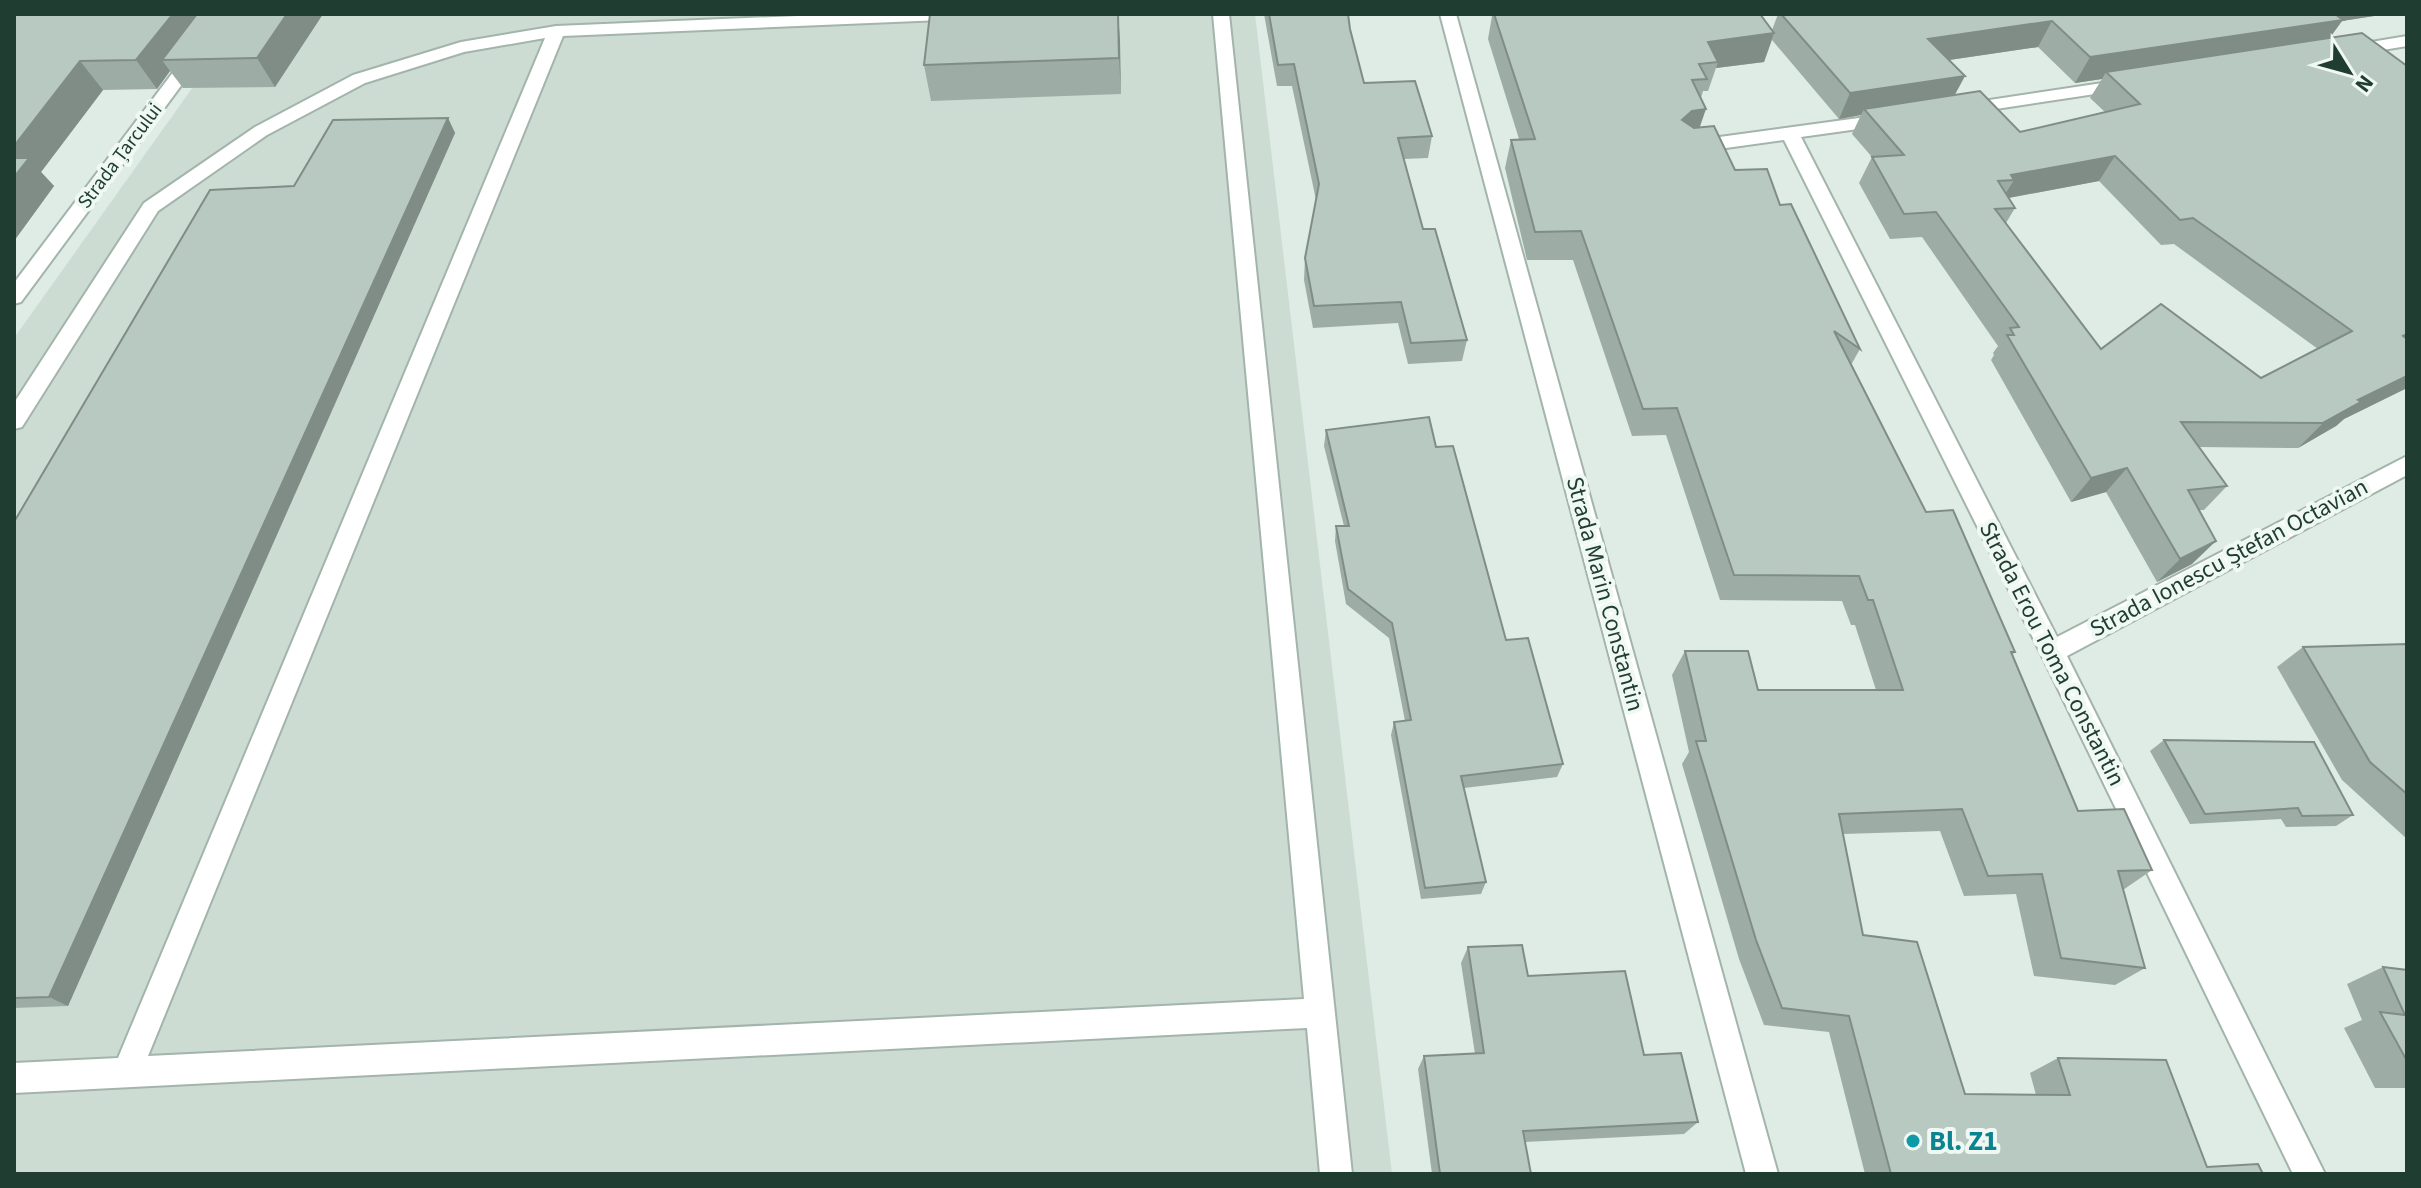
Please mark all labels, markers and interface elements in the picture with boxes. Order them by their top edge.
north arrow [2309,32,2389,112]
text: N [2347,68,2381,99]
street label: Strada Țarcului [71,97,169,215]
street label: Strada Ionescu Ștefan Octavian [2084,470,2374,646]
street label: Strada Marin Constantin [1557,473,1653,715]
street label: Strada Erou Toma Constantin [1970,516,2134,792]
place label: Bl. Z1 [1929,1121,1998,1161]
marker: Bl. Z1 [1904,1132,1922,1150]

